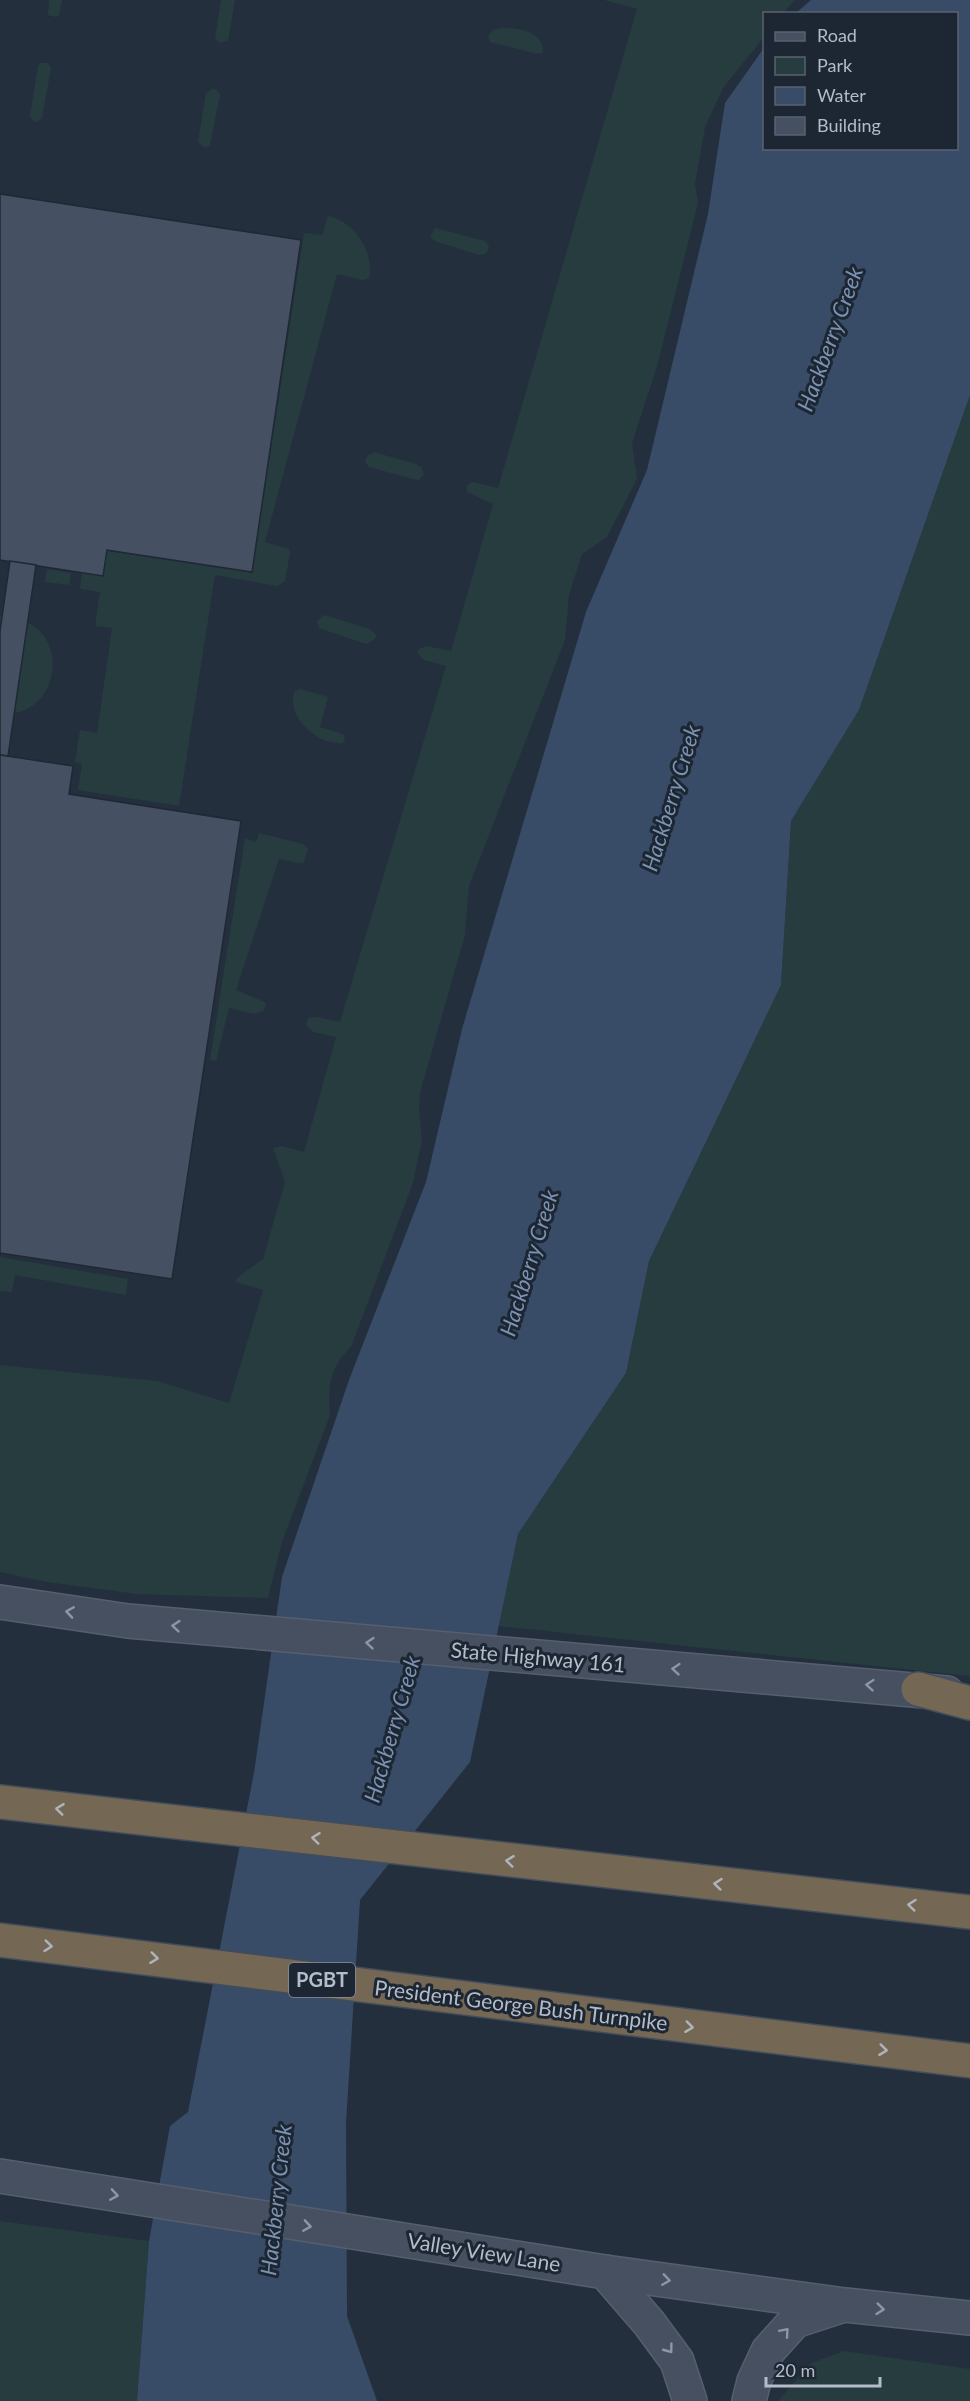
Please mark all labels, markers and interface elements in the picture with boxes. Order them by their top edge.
legend [763,12,958,150]
text: Road [817,24,857,46]
text: Park [817,54,853,76]
text: Water [817,84,866,106]
text: Building [817,114,881,136]
water label: Hackberry Creek [791,262,868,415]
water label: Hackberry Creek [635,721,706,874]
water label: Hackberry Creek [493,1186,564,1339]
one-way arrow [65,1607,75,1619]
one-way arrow [172,1619,181,1632]
street label: State Highway 161 [450,1636,626,1677]
one-way arrow [366,1637,375,1650]
water label: Hackberry Creek [358,1652,426,1805]
one-way arrow [671,1663,680,1676]
one-way arrow [866,1679,875,1692]
one-way arrow [56,1803,65,1815]
one-way arrow [311,1832,321,1845]
one-way arrow [505,1855,514,1867]
one-way arrow [713,1878,723,1891]
one-way arrow [907,1900,916,1912]
one-way arrow [43,1939,52,1952]
one-way arrow [149,1952,158,1964]
road number: PGBT [289,1963,355,1997]
street label: President George Bush Turnpike [373,1974,669,2035]
one-way arrow [684,2020,694,2033]
one-way arrow [878,2043,887,2056]
water label: Hackberry Creek [254,2123,297,2277]
one-way arrow [109,2189,119,2201]
one-way arrow [302,2219,311,2231]
street label: Valley View Lane [406,2227,562,2276]
one-way arrow [661,2274,670,2286]
one-way arrow [875,2302,884,2314]
one-way arrow [778,2328,789,2339]
one-way arrow [662,2343,673,2354]
scale bar [766,2350,880,2388]
text: 20 m [775,2359,815,2381]

